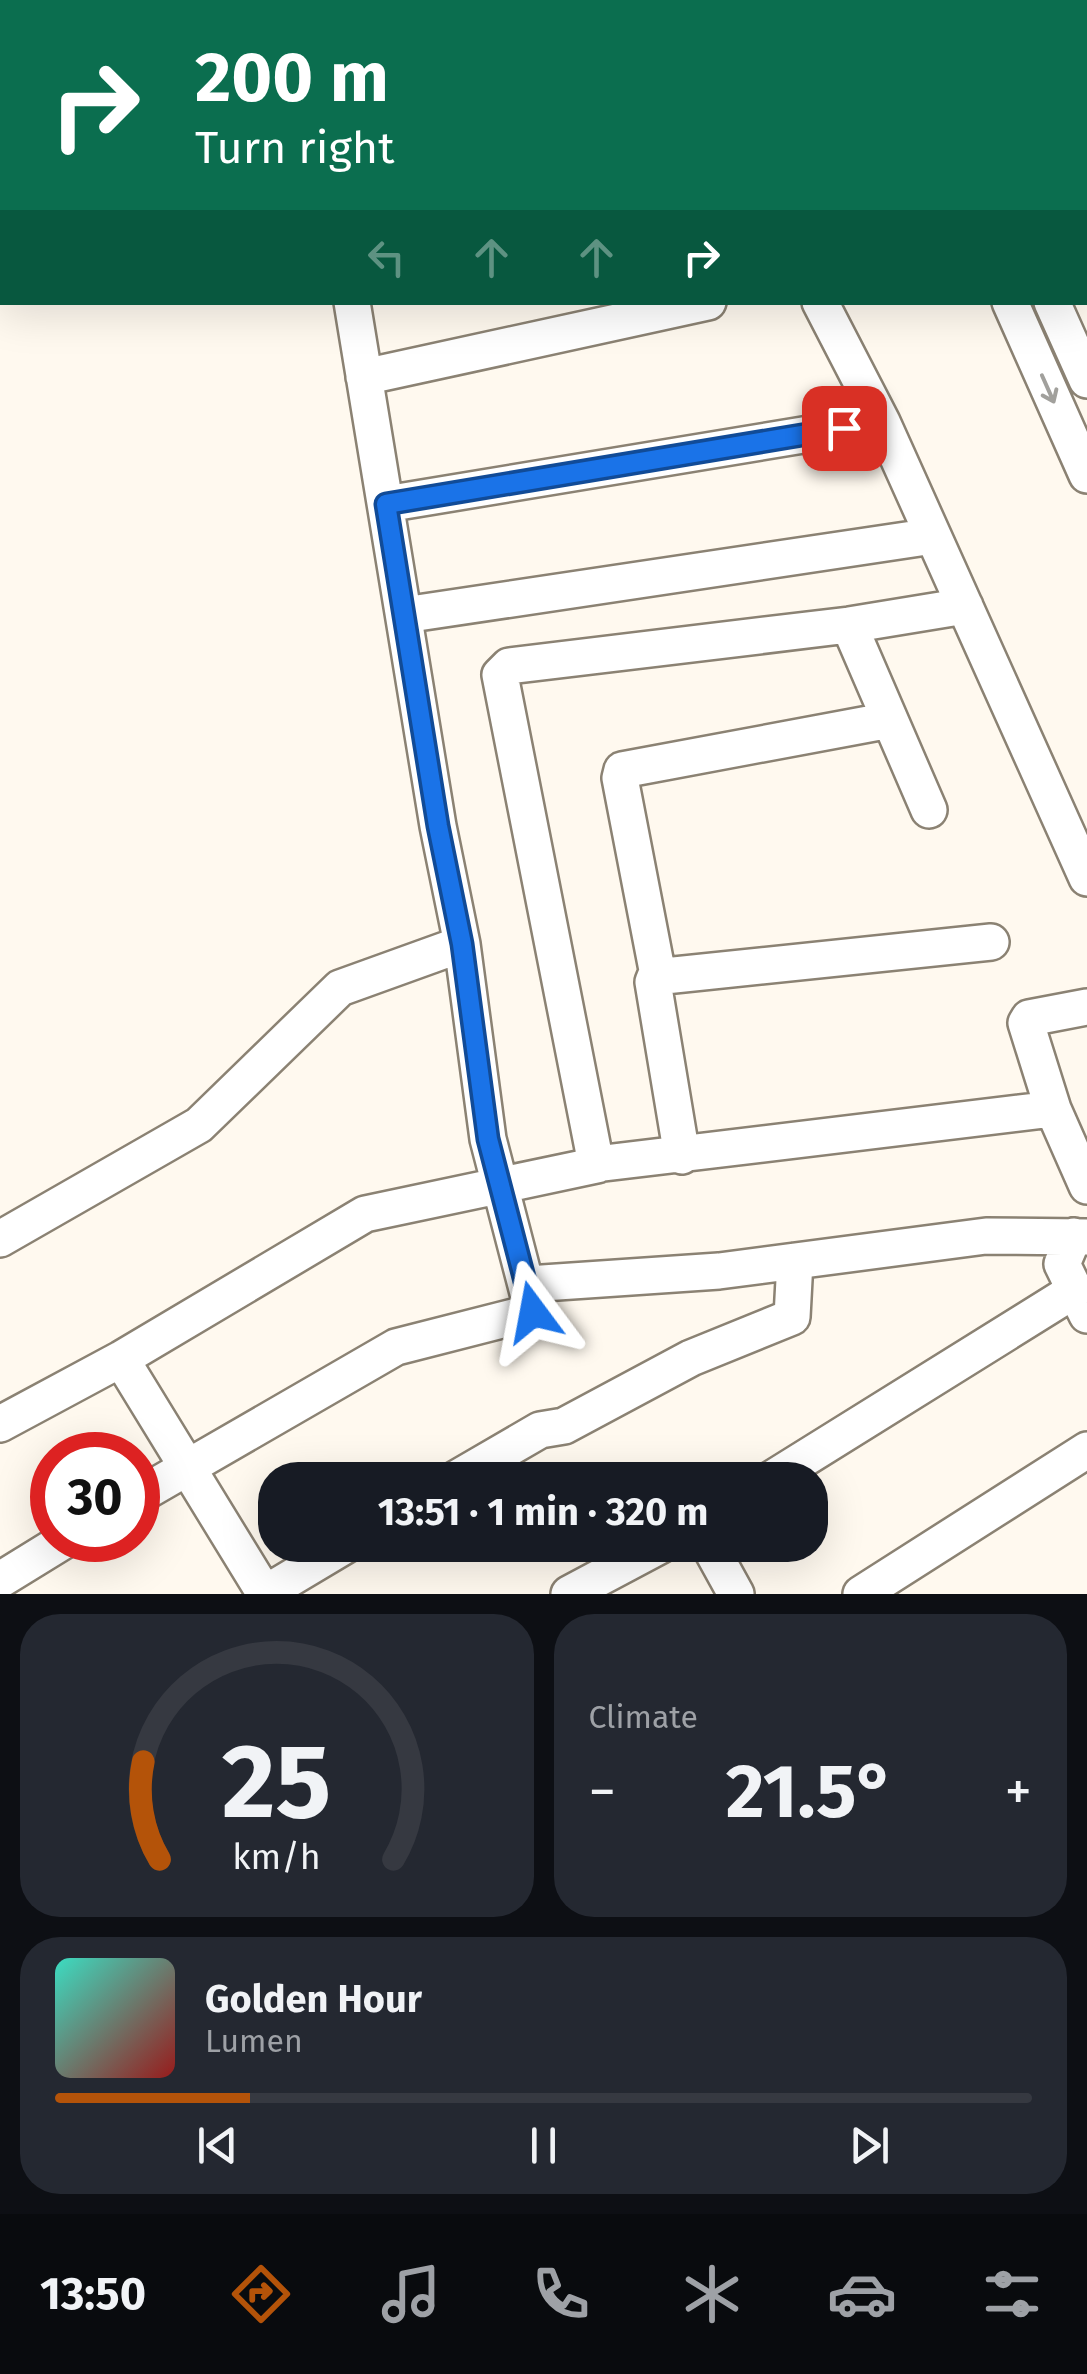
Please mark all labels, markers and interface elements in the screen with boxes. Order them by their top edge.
text: 200 m [195,36,389,120]
icon: right [30,40,160,170]
text: Turn right [195,121,394,175]
icon: left [359,230,414,285]
icon: ahead [464,230,519,285]
icon: ahead [569,230,624,285]
icon: right [674,230,729,285]
one-way arrow [1040,373,1058,404]
pin [802,386,887,471]
icon: arrive [817,401,872,456]
position arrow [481,1260,585,1364]
speed limit sign: 30 [30,1432,160,1562]
text: 13:51 · 1 min · 320 m [378,1489,708,1535]
text: Climate [589,1698,698,1736]
text: 25 [222,1720,332,1845]
text: 21.5° [726,1747,895,1837]
text: − [589,1759,616,1825]
text: + [1005,1759,1032,1825]
text: km/h [233,1836,321,1878]
text: Golden Hour [205,1976,422,2022]
text: Lumen [205,2022,303,2060]
icon: previous [190,2118,245,2173]
icon: pause [516,2118,571,2173]
icon: next [842,2118,897,2173]
icon: directions [226,2259,296,2329]
icon: music [376,2259,446,2329]
icon: phone [526,2259,596,2329]
icon: climate [677,2259,747,2329]
icon: car [827,2259,897,2329]
icon: filters [977,2259,1047,2329]
text: 13:50 [40,2267,146,2321]

